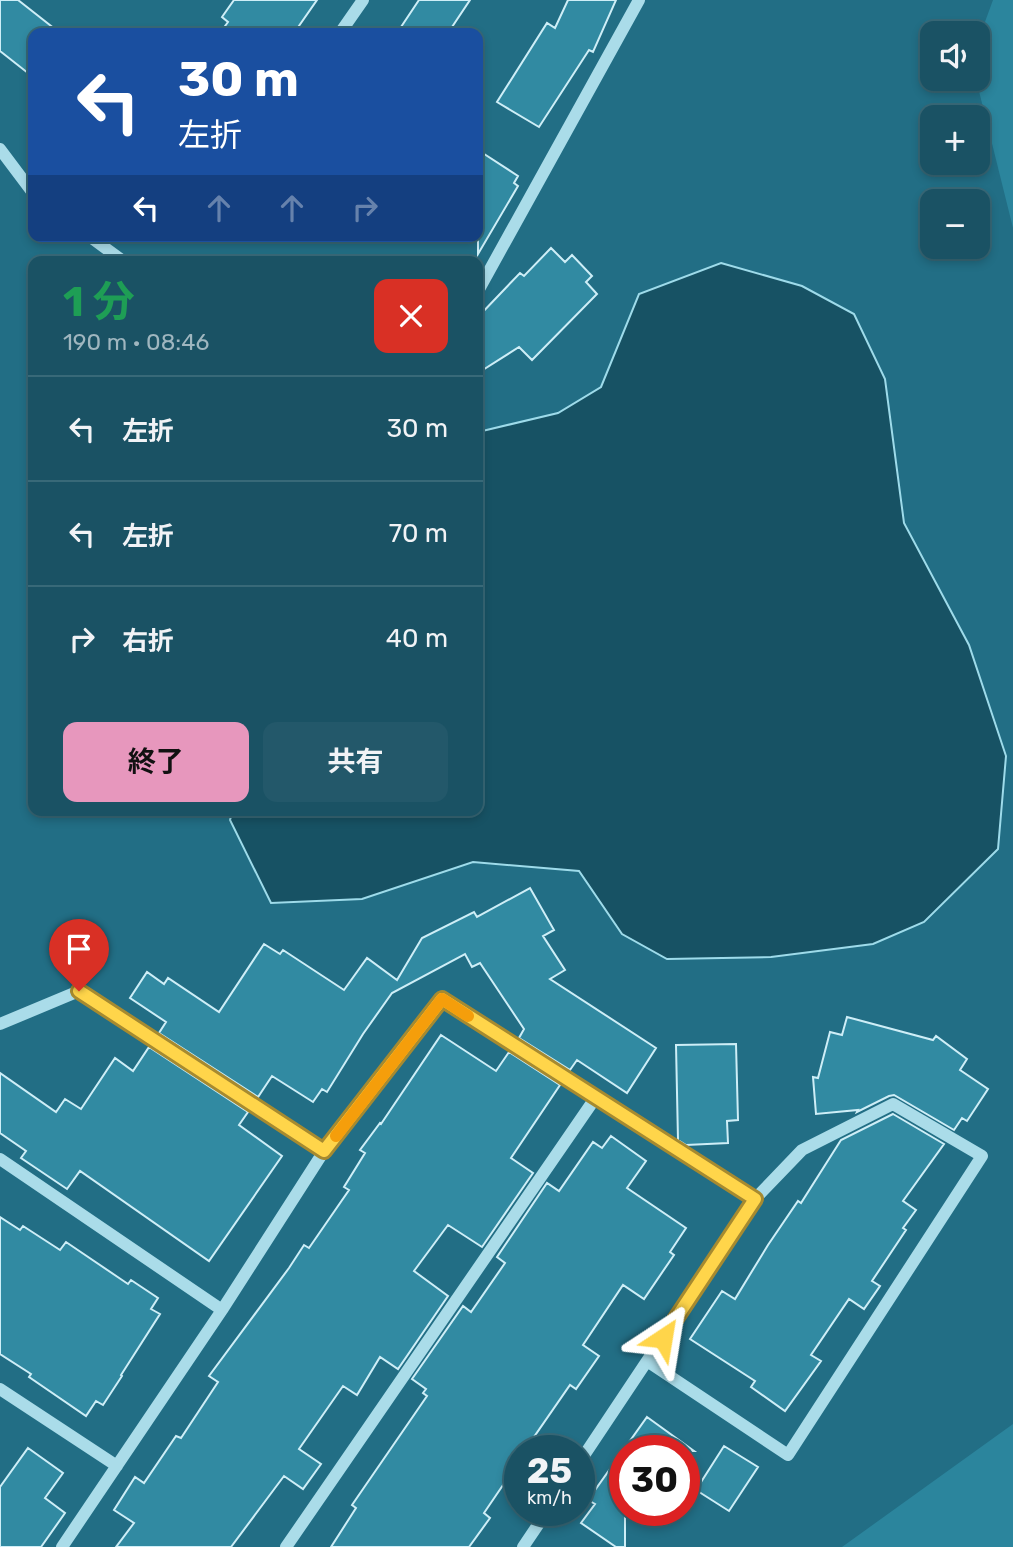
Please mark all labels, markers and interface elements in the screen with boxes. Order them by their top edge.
map controls [920,21,990,259]
button: sound [920,21,990,91]
text: 30 m [178,50,299,108]
icon: left [63,56,154,147]
button: + [920,105,990,175]
text: 左折 [178,116,242,154]
icon: left [127,189,165,227]
icon: ahead [200,189,238,227]
icon: ahead [273,189,311,227]
icon: right [346,189,384,227]
button: − [920,189,990,259]
text: 1 分 [63,277,135,327]
button: close [374,279,448,353]
text: 190 m · 08:46 [63,328,209,356]
icon: left [63,410,101,448]
text: 30 m [386,413,448,444]
text: 左折 [122,416,174,447]
icon: left [63,515,101,553]
text: 70 m [389,518,448,549]
text: 左折 [122,521,174,552]
icon: right [63,620,101,658]
text: 40 m [386,623,448,654]
text: 右折 [122,626,174,657]
button: 終了 [63,722,249,802]
button: 共有 [263,722,448,802]
pin [49,919,109,991]
icon: arrive [60,930,98,968]
position arrow [626,1301,700,1375]
speed limit sign: 30 [609,1435,700,1526]
text: 25 [527,1450,572,1492]
text: km/h [527,1487,572,1509]

